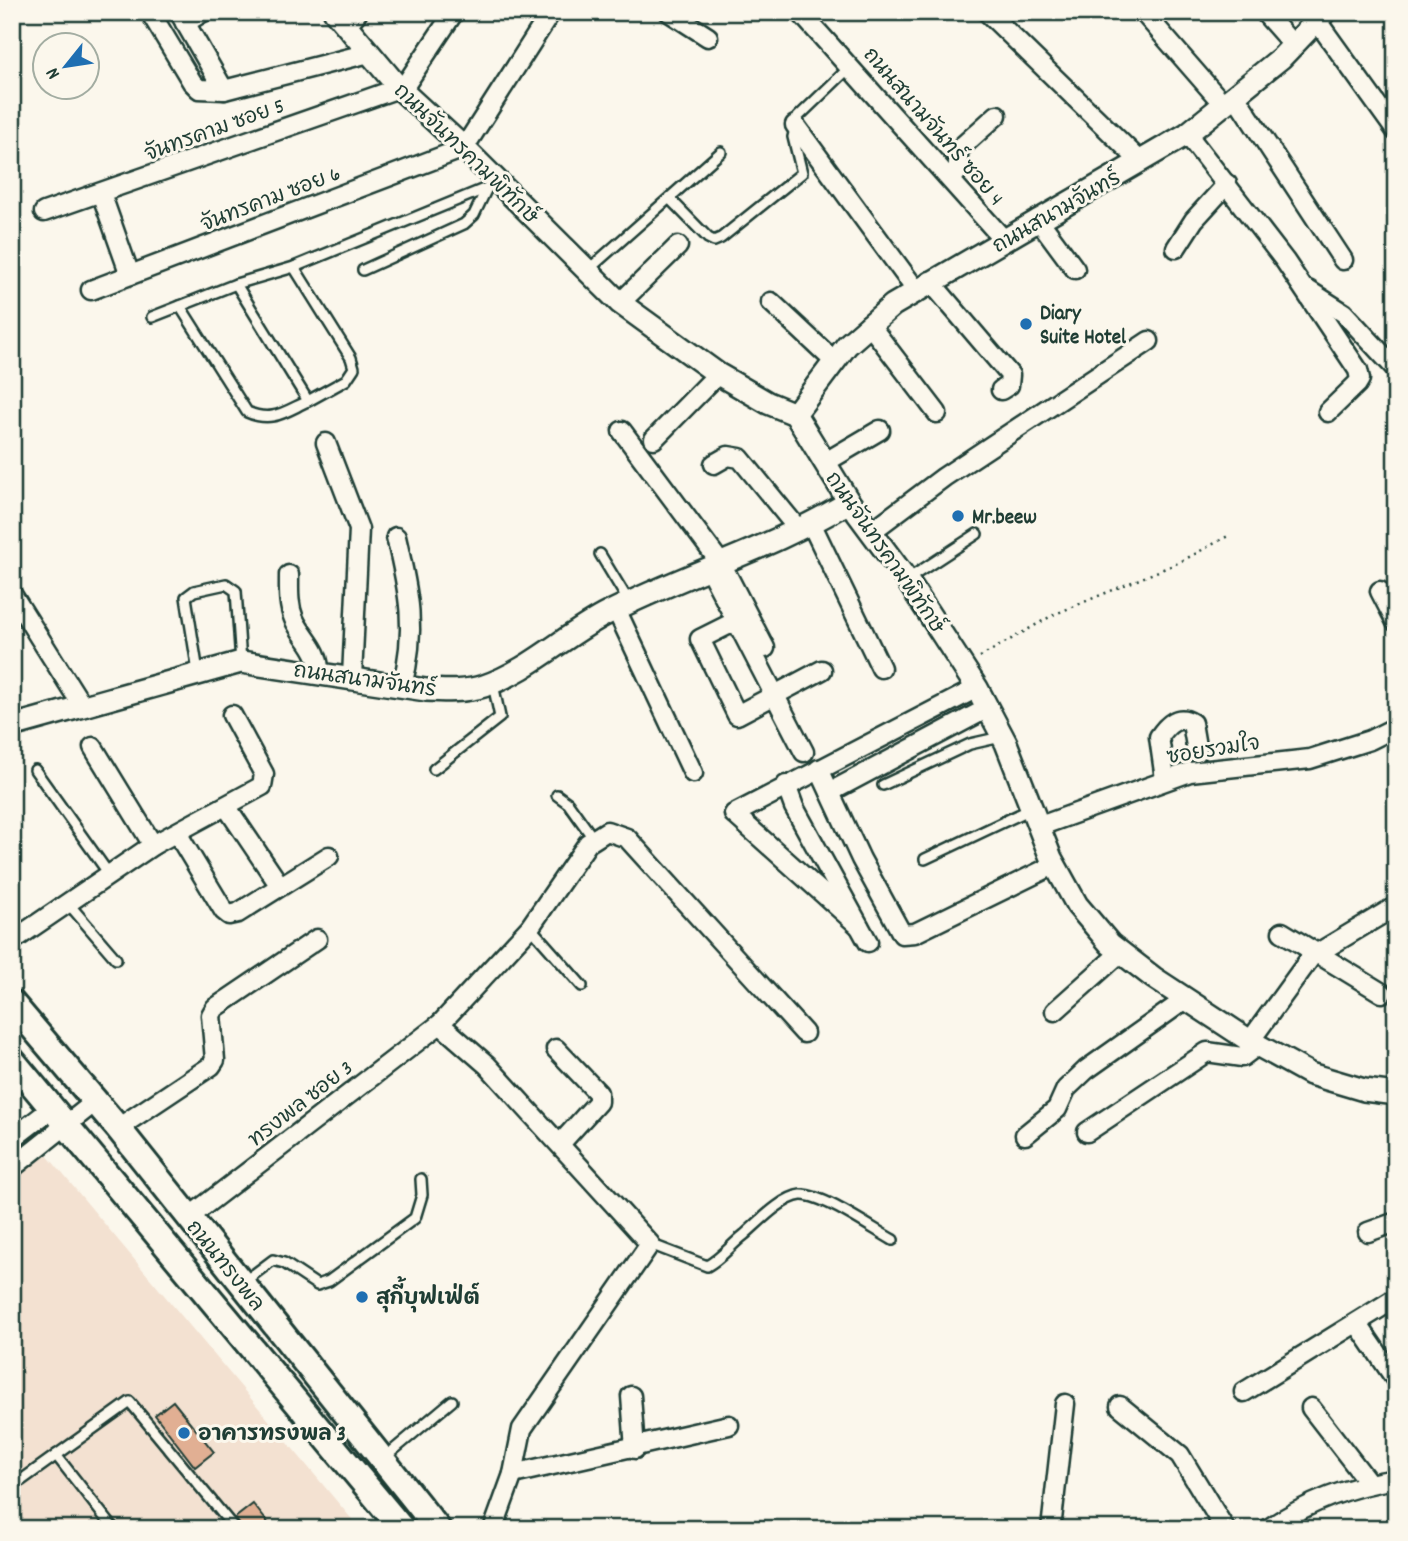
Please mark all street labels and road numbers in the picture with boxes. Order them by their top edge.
street label: ถนนสนามจันทร์ ซอย 4 [854,41,1010,214]
street label: ถนนจันทรคามพิทักษ์ [385,77,545,233]
street label: จันทรคาม ซอย 5 [141,93,289,171]
street label: จันทรคาม ซอย 6 [197,160,345,241]
street label: ถนนสนามจันทร์ [987,164,1127,263]
street label: ถนนจันทรคามพิทักษ์ [816,466,952,641]
street label: ถนนสนามจันทร์ [291,656,438,707]
street label: ซอยรวมใจ [1165,729,1262,774]
street label: ทรงพล ซอย 3 [243,1055,361,1156]
street label: ถนนทรงพล [177,1215,270,1319]

